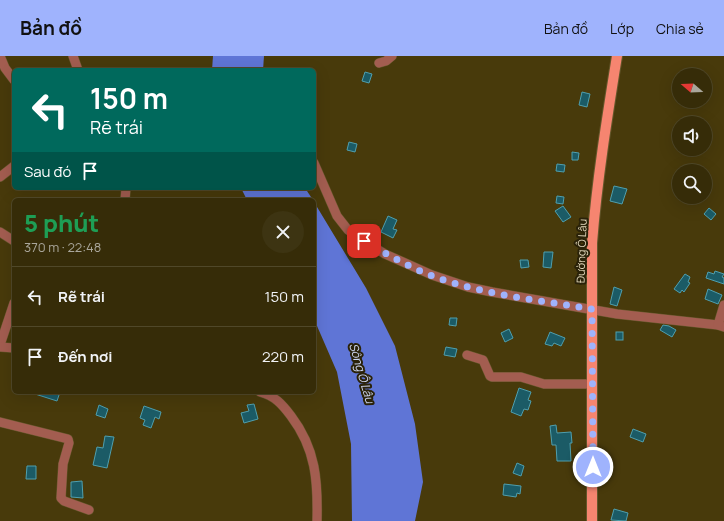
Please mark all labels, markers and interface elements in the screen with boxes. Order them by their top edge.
text: Bản đồ [20,15,82,41]
text: Bản đồ [544,19,588,38]
text: Lớp [610,19,634,38]
text: Chia sẻ [656,19,704,38]
north arrow [672,68,712,108]
map controls [672,68,712,204]
text: 150 m [90,79,168,117]
icon: left [24,84,76,136]
text: Rẽ trái [90,115,143,139]
button: sound [672,116,712,156]
icon: arrive [79,160,101,182]
text: Sau đó [24,161,71,182]
button: search [672,164,712,204]
text: 5 phút [24,206,99,239]
button: close [262,211,304,253]
street label: Đường Ô Lâu [572,219,590,283]
pin [347,224,381,258]
icon: arrive [353,230,375,252]
text: 370 m · 22:48 [24,238,101,256]
icon: left [24,286,46,308]
text: Rẽ trái [58,286,105,307]
text: 150 m [265,286,304,307]
water label: Sông Ô Lâu [345,341,379,406]
icon: arrive [24,346,46,368]
text: Đến nơi [58,346,112,367]
text: 220 m [262,346,304,367]
position arrow [572,446,614,488]

